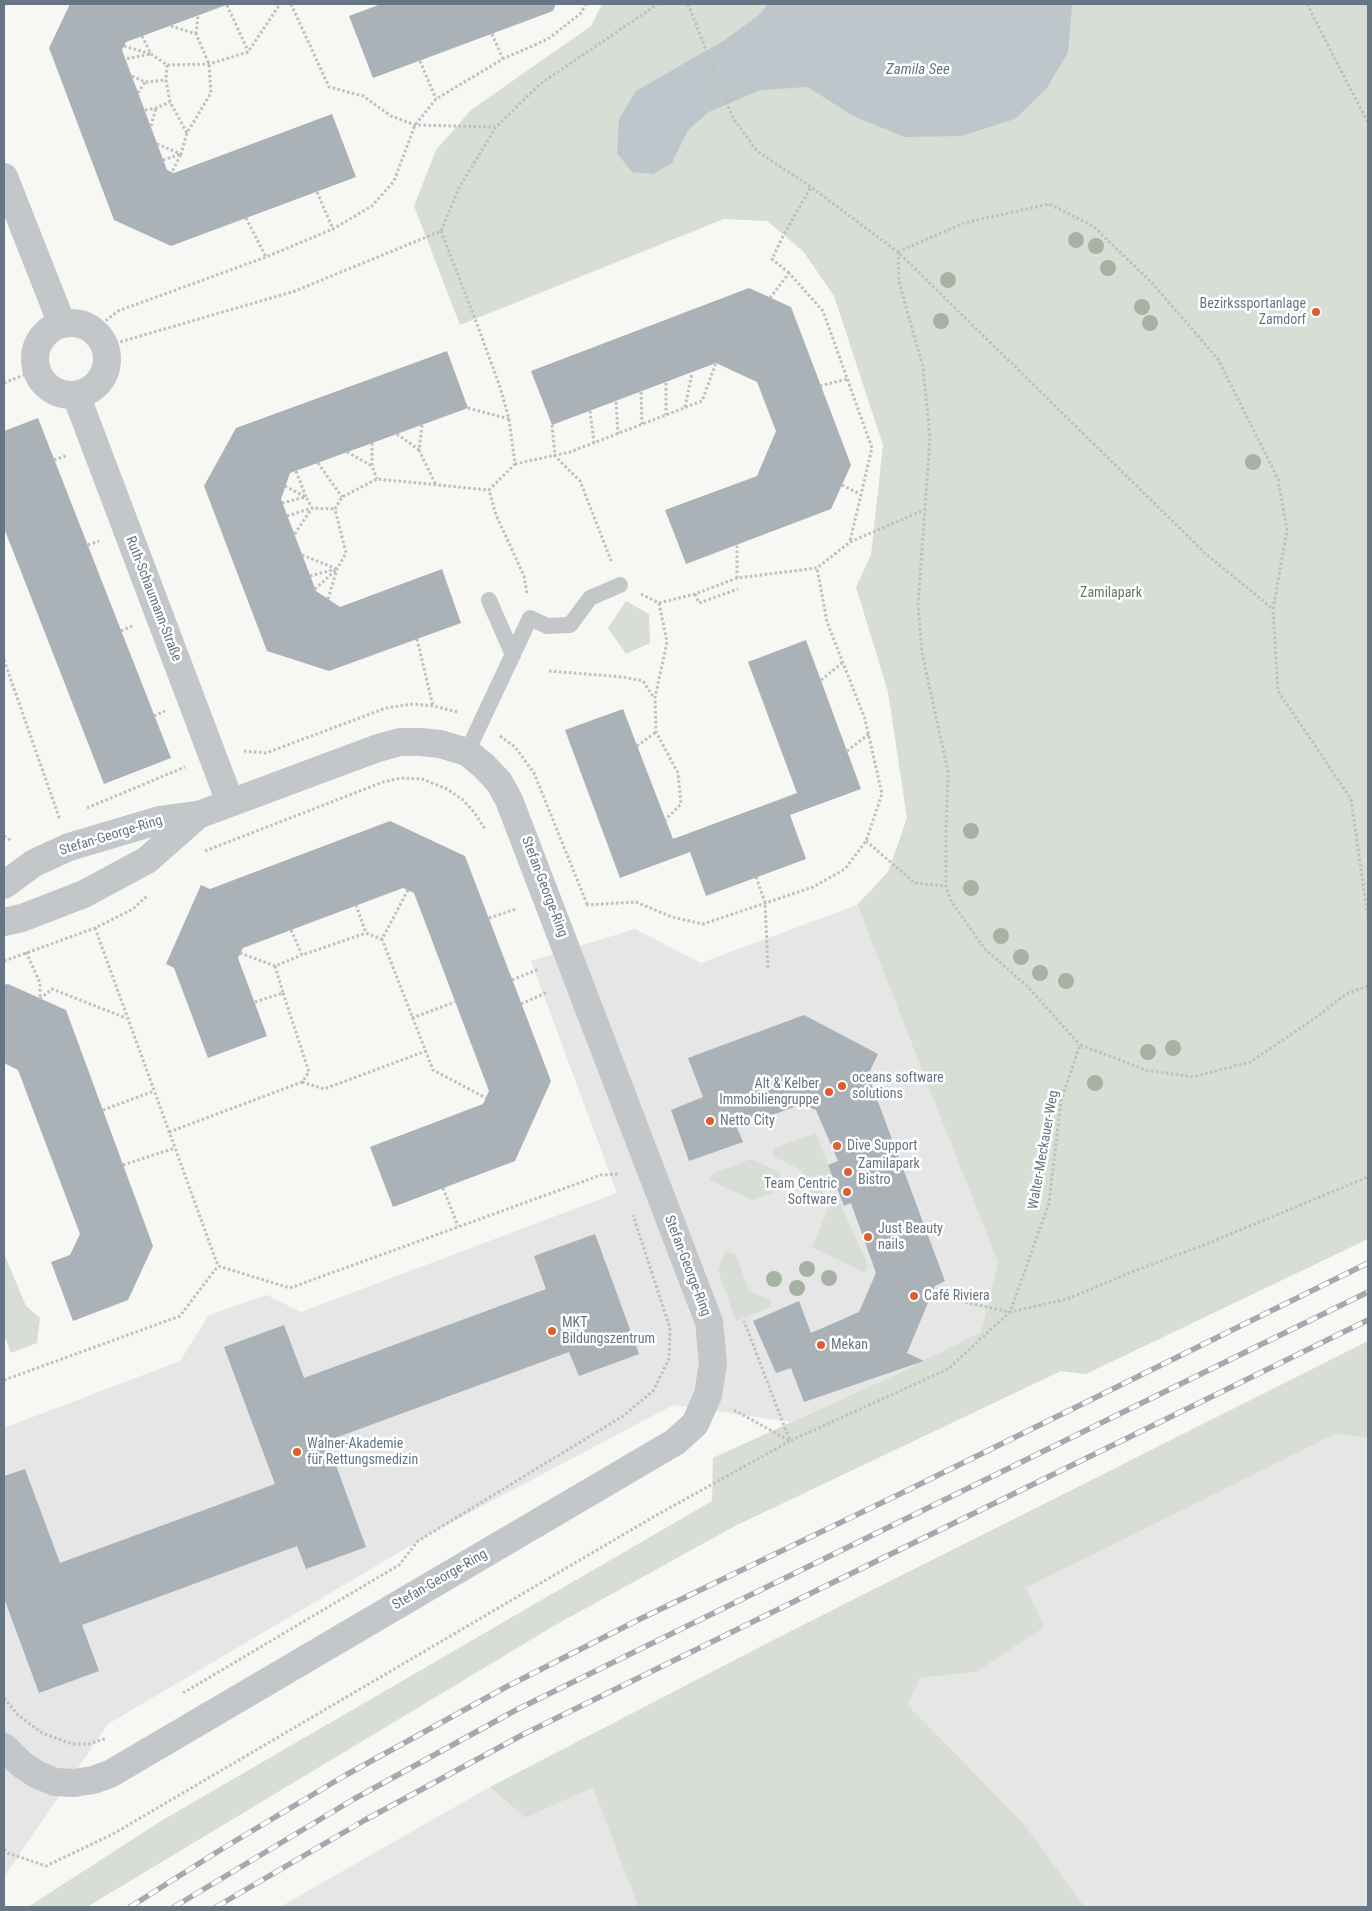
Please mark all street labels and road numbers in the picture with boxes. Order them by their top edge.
street label: Ruth-Schaumann-Straße [121,534,185,664]
street label: Stefan-George-Ring [58,812,164,860]
street label: Stefan-George-Ring [517,834,571,940]
street label: Walter-Meckauer-Weg [1025,1089,1063,1211]
street label: Stefan-George-Ring [660,1213,714,1319]
street label: Stefan-George-Ring [390,1546,490,1614]

